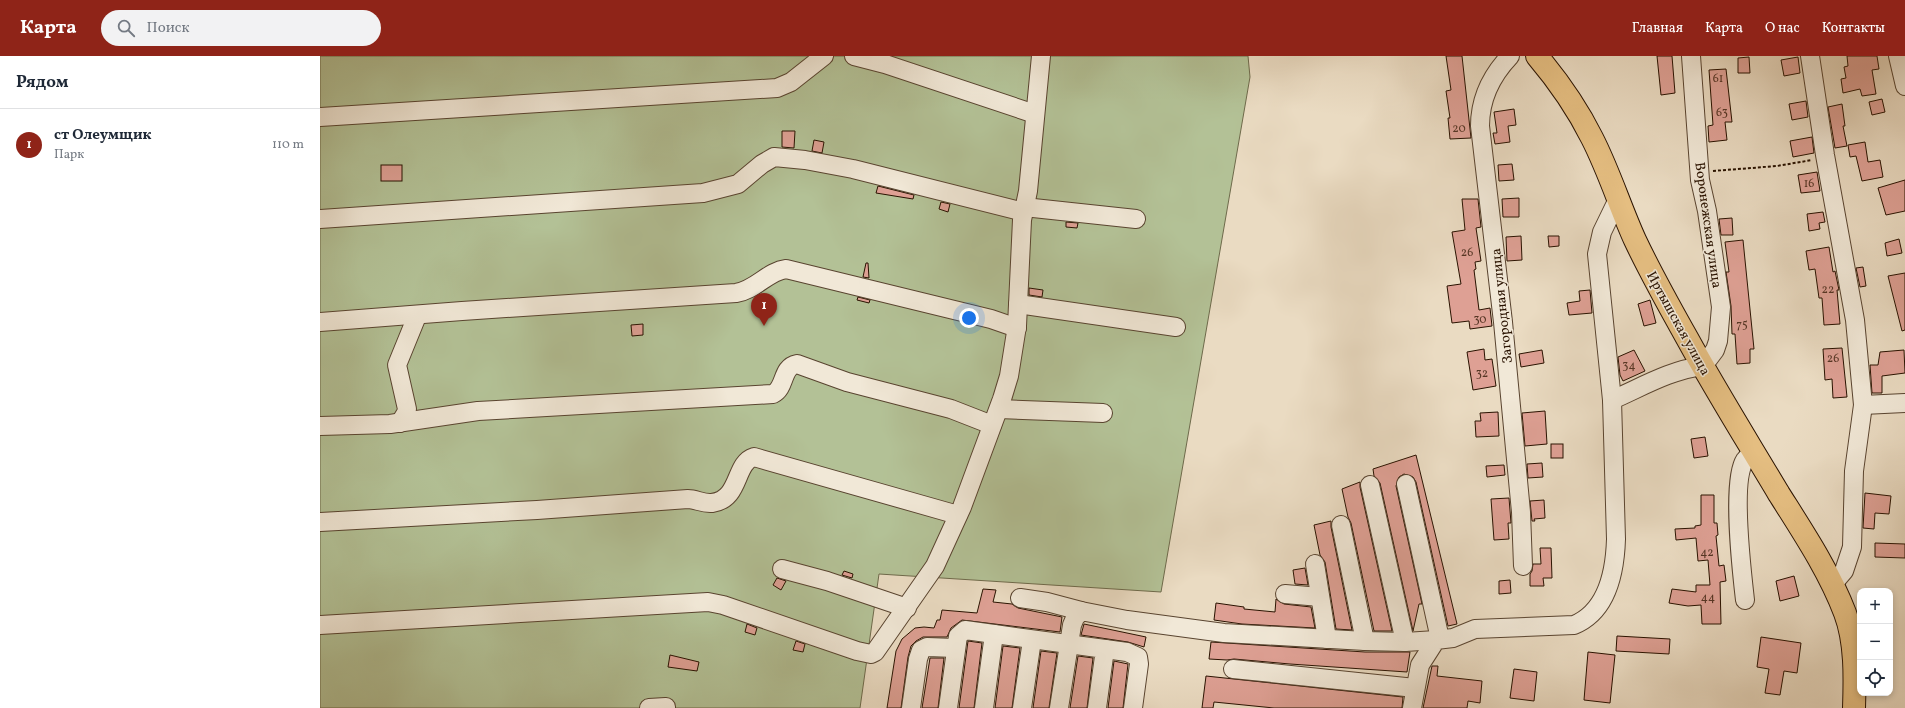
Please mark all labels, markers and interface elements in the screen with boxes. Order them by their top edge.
search box [101,10,381,46]
text: Карта [20,15,77,41]
icon: search [115,17,137,39]
text: Поиск [147,18,190,39]
text: Главная [1632,19,1683,38]
text: Карта [1705,19,1743,38]
text: О нас [1765,19,1800,38]
text: Контакты [1822,19,1885,38]
text: Рядом [16,71,69,94]
house number: 61 [1713,71,1723,87]
house number: 63 [1716,105,1728,121]
house number: 20 [1452,121,1466,137]
text: ст Олеумщик [54,125,152,146]
text: 1 [26,136,32,154]
text: 110 m [272,136,304,154]
text: Парк [54,146,84,164]
street label: Воронежская улица [1689,161,1726,289]
house number: 16 [1804,176,1814,192]
house number: 26 [1461,245,1473,261]
street label: Загородная улица [1487,247,1518,364]
street label: Иртышская улица [1641,268,1714,379]
house number: 22 [1822,282,1834,298]
pin: 1 [751,293,777,326]
your location [959,308,979,328]
house number: 30 [1473,312,1487,328]
house number: 75 [1736,317,1748,333]
house number: 26 [1827,351,1839,367]
house number: 34 [1622,358,1636,374]
house number: 32 [1476,366,1488,382]
house number: 42 [1700,545,1714,561]
map controls [1857,588,1893,696]
button: + [1857,588,1893,624]
house number: 44 [1701,590,1715,606]
button: − [1857,624,1893,660]
button: locate [1857,660,1893,696]

